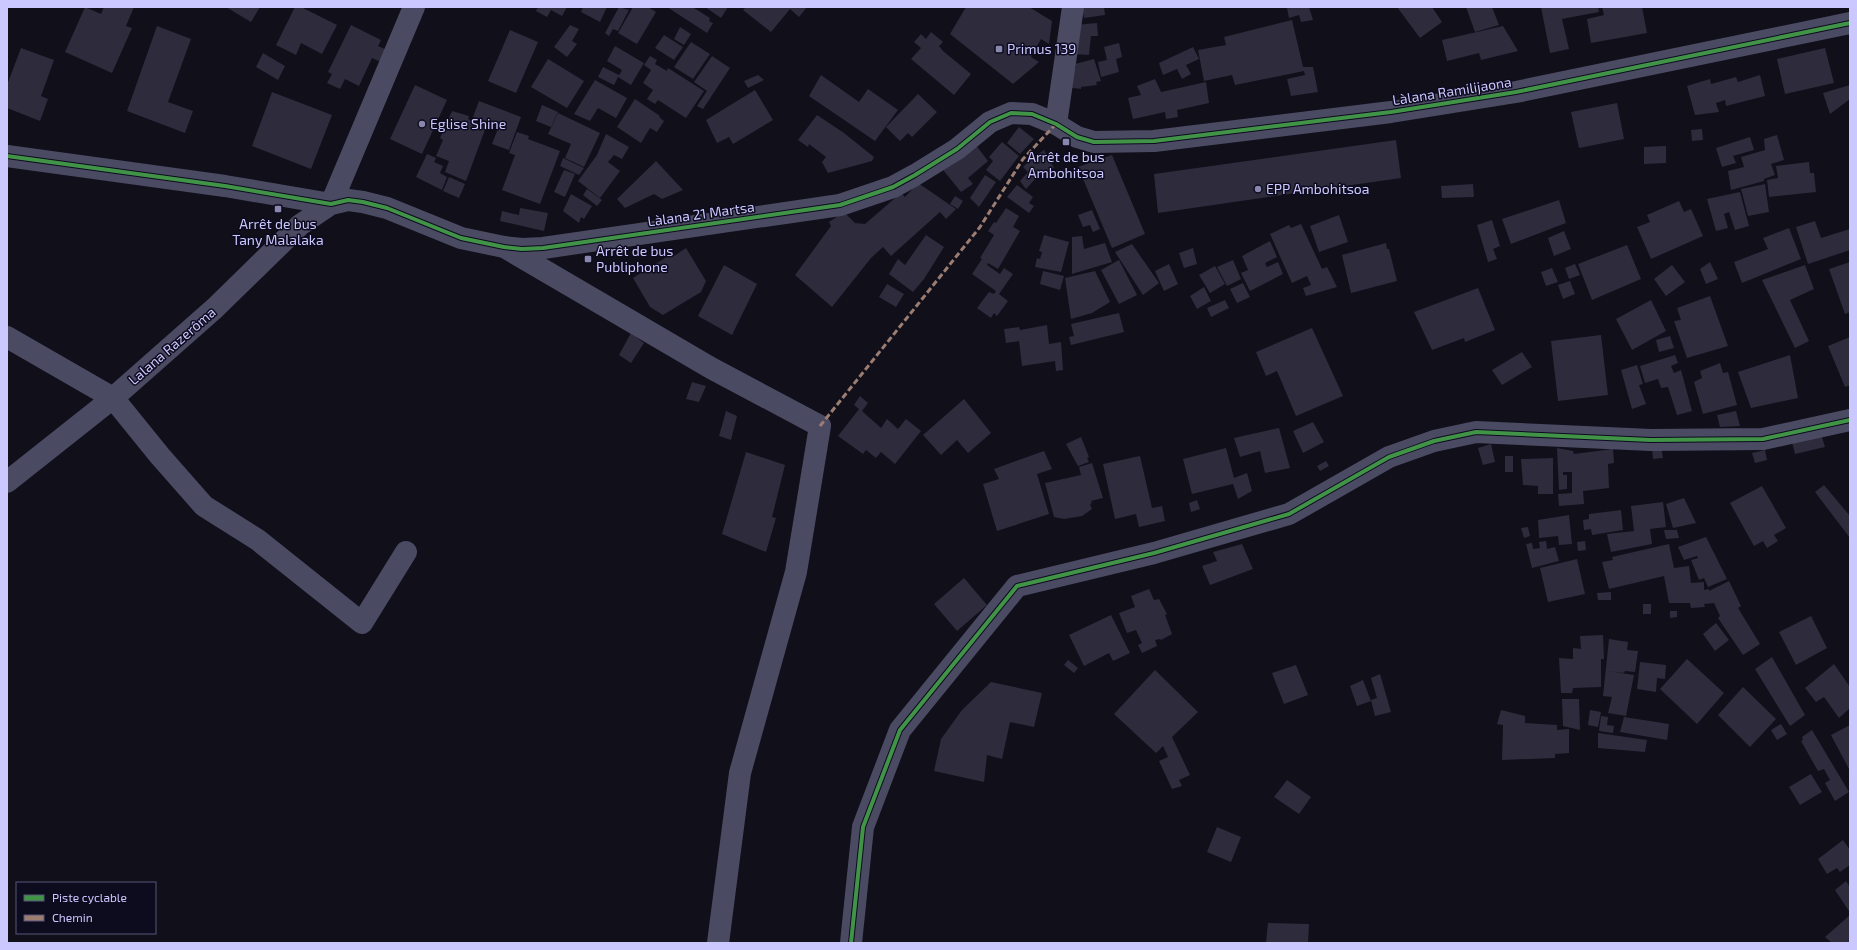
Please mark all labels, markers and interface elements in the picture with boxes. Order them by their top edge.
place label: Primus 139 [1007,40,1076,57]
marker: Primus 139 [994,44,1004,54]
street label: Làlana Ramilijaona [1391,73,1513,108]
place label: Eglise Shine [430,115,506,132]
marker: Eglise Shine [417,119,427,129]
marker: Arrêt de bus Ambohitsoa [1061,137,1071,147]
place label: Arrêt de bus Ambohitsoa [1027,148,1105,181]
place label: EPP Ambohitsoa [1266,180,1370,197]
marker: EPP Ambohitsoa [1253,184,1263,194]
street label: Làlana 21 Martsa [646,198,756,229]
marker: Arrêt de bus Tany Malalaka [273,204,283,214]
place label: Arrêt de bus Tany Malalaka [232,215,324,248]
place label: Arrêt de bus Publiphone [596,242,673,275]
marker: Arrêt de bus Publiphone [583,254,593,264]
street label: Lalana Razerôma [125,303,219,388]
legend [16,882,156,934]
text: Piste cyclable [52,890,127,904]
text: Chemin [52,910,93,924]

